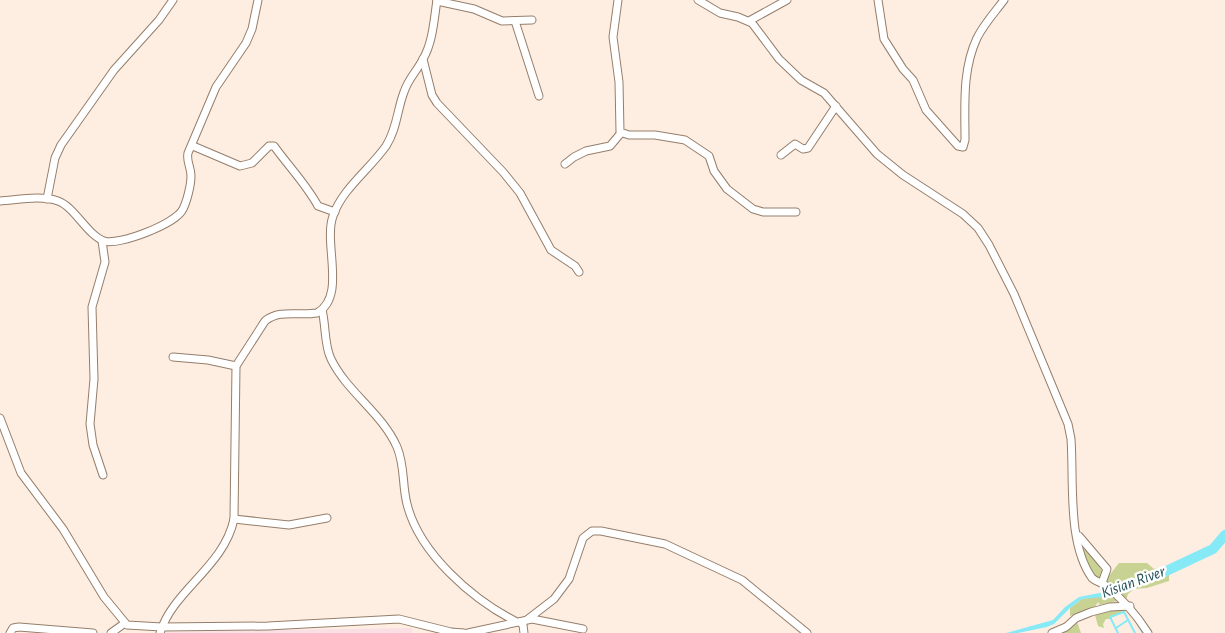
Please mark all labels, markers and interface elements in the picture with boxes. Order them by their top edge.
water label: Kisian River [1099,563,1168,601]

